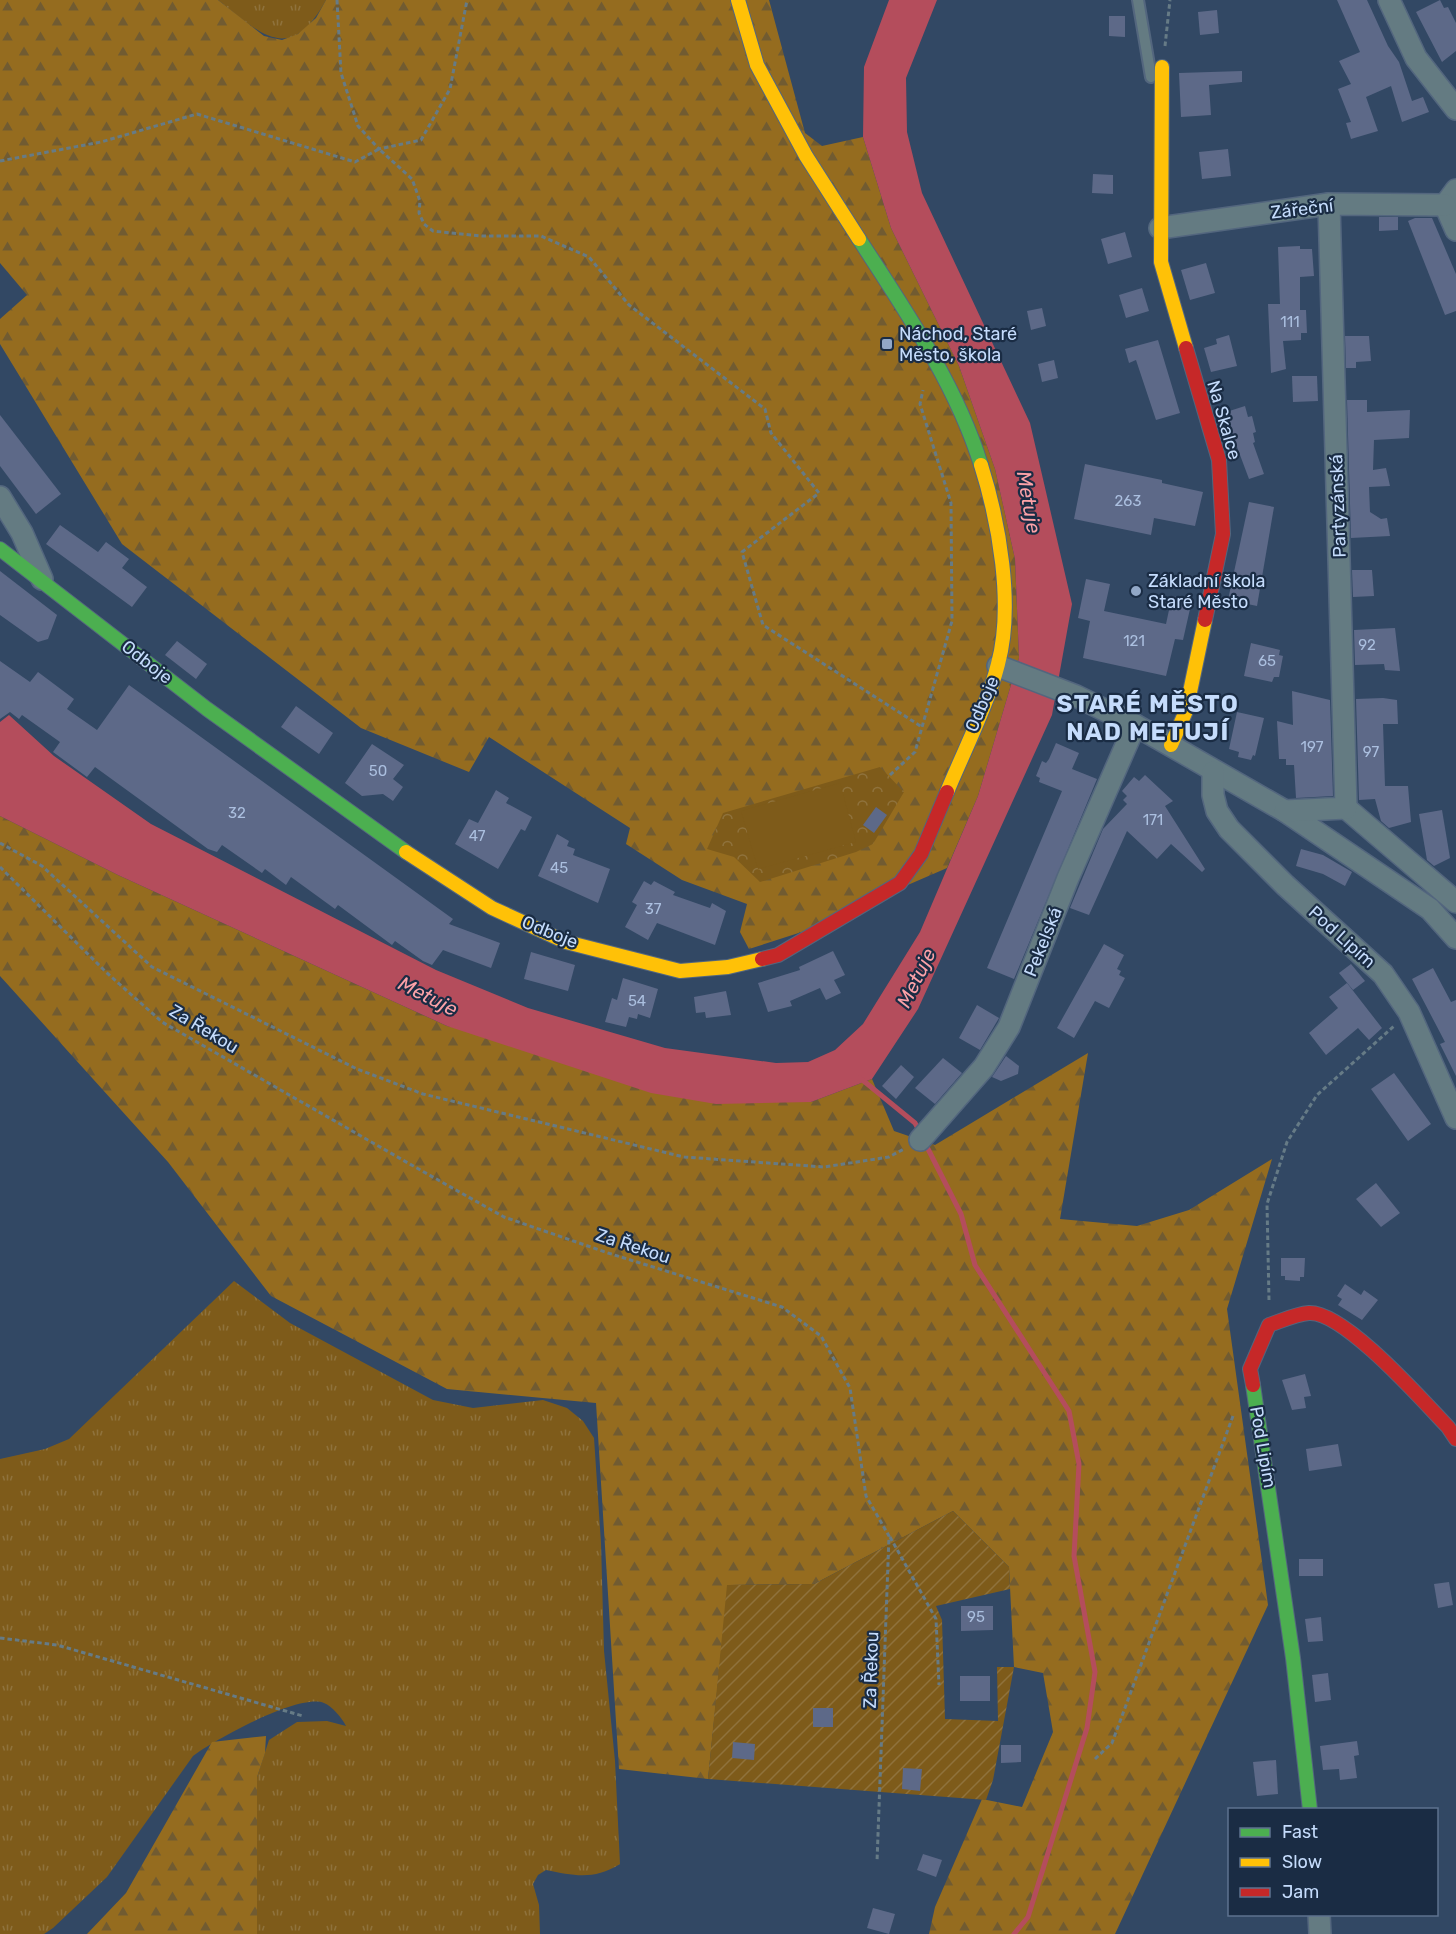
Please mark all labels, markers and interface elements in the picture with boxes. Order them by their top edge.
street label: Zářeční [1270,194,1336,224]
house number: 111 [1280,313,1300,331]
place label: Náchod, Staré Město, škola [899,323,1017,366]
marker: Náchod, Staré Město, škola [880,337,894,351]
street label: Na Skalce [1202,378,1246,462]
street label: Partyzánská [1325,454,1351,558]
water label: Metuje [1012,469,1046,535]
house number: 263 [1115,492,1141,510]
place label: Základní škola Staré Město [1148,570,1265,613]
marker: Základní škola Staré Město [1129,584,1143,598]
house number: 121 [1123,632,1145,650]
street label: Odboje [117,635,177,689]
house number: 92 [1358,636,1376,654]
house number: 65 [1258,652,1276,670]
street label: Odboje [960,673,1004,735]
district label: STARÉ MĚSTO NAD METUJÍ [1057,690,1239,746]
house number: 197 [1300,738,1324,756]
house number: 97 [1363,743,1380,761]
house number: 50 [369,762,387,780]
house number: 32 [228,804,246,822]
house number: 171 [1143,811,1163,829]
house number: 47 [469,827,486,845]
house number: 45 [550,859,568,877]
house number: 37 [645,900,662,918]
street label: Pod Lipím [1304,901,1380,973]
street label: Pekelská [1019,904,1067,980]
street label: Odboje [519,911,581,953]
water label: Metuje [891,944,941,1012]
water label: Metuje [394,971,462,1021]
house number: 54 [628,992,646,1010]
street label: Za Řekou [165,1000,243,1058]
street label: Za Řekou [593,1224,673,1268]
street label: Pod Lipím [1245,1404,1281,1490]
house number: 95 [967,1608,985,1626]
street label: Za Řekou [859,1631,883,1709]
legend [1228,1808,1438,1916]
text: Fast [1282,1821,1318,1843]
text: Slow [1282,1851,1322,1873]
text: Jam [1282,1881,1319,1903]

